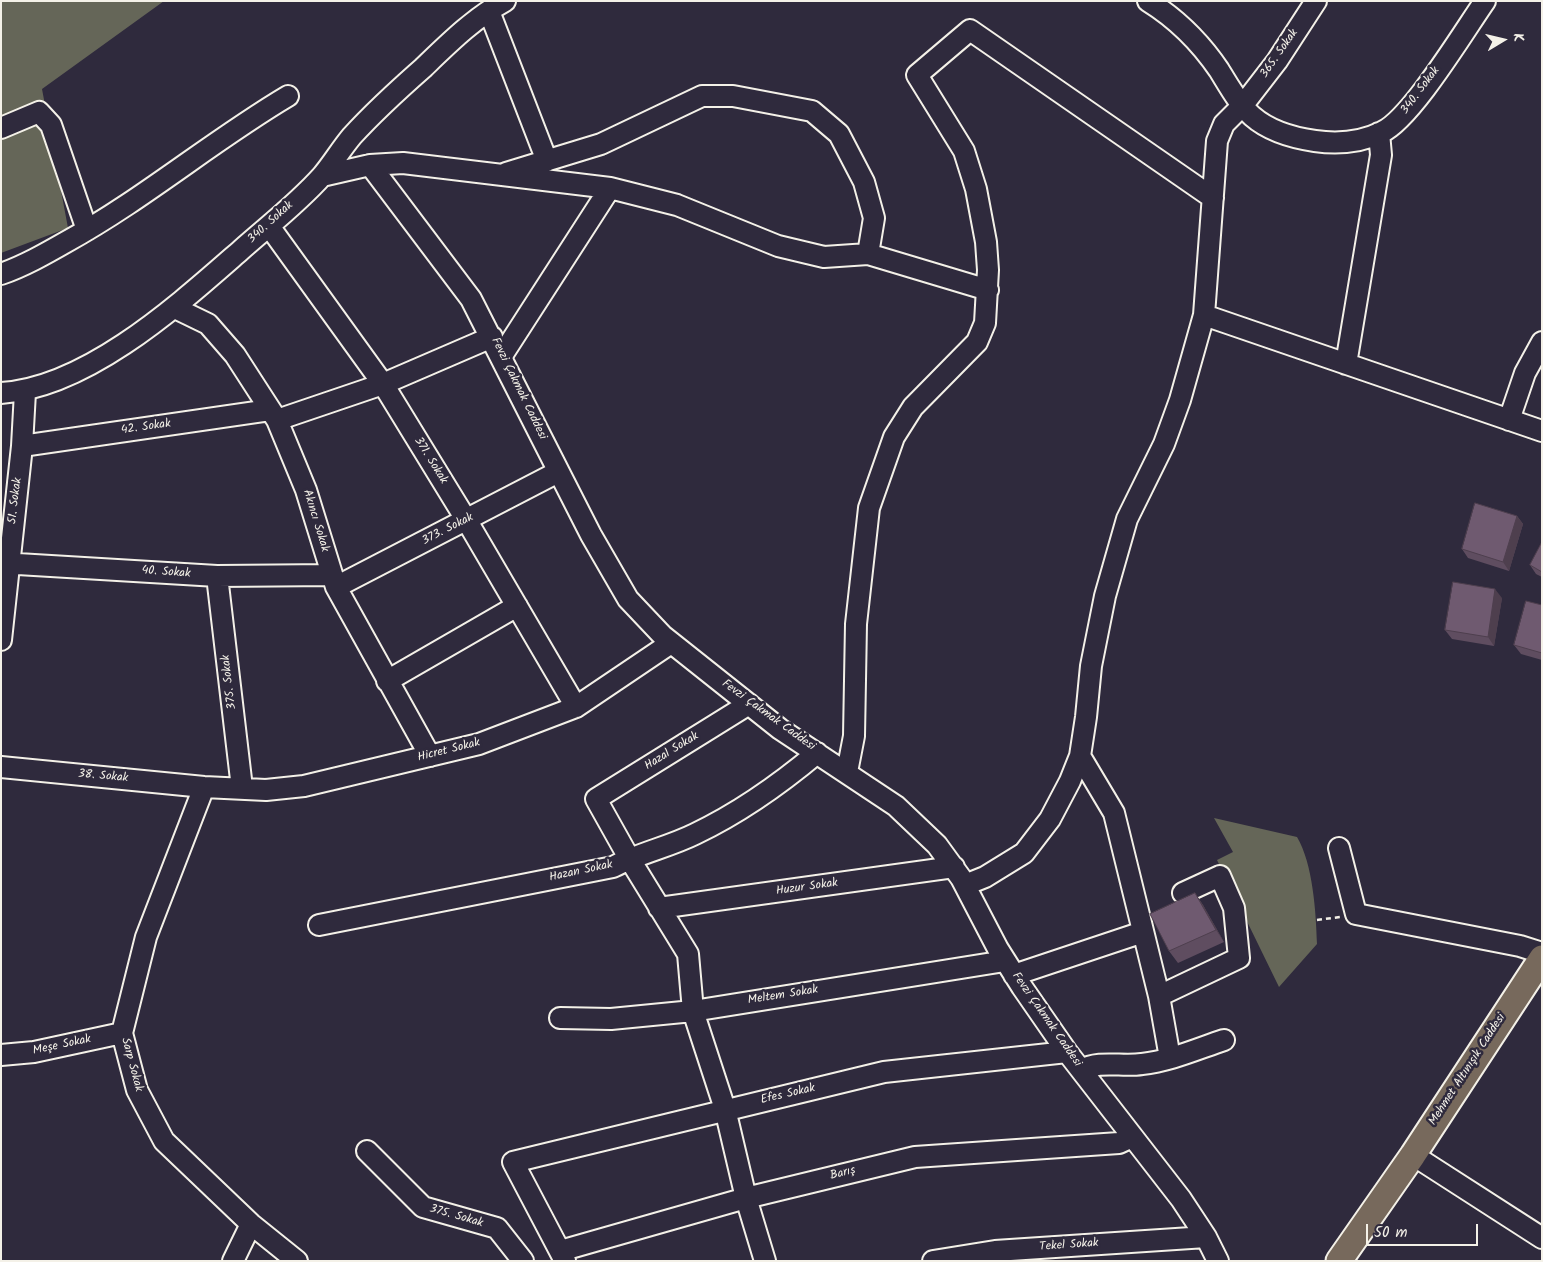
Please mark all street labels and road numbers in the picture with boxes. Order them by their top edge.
street label: 365. Sokak [1258,27,1302,81]
street label: 340. Sokak [1398,64,1444,118]
street label: 340. Sokak [245,199,297,247]
street label: Fevzi Çakmak Caddesi [487,336,549,442]
street label: 42. Sokak [120,417,172,439]
street label: 371. Sokak [410,435,450,487]
street label: 51. Sokak [6,477,26,525]
street label: Akıncı Sokak [299,488,331,554]
street label: 373. Sokak [420,511,476,549]
street label: 40. Sokak [141,564,191,582]
street label: 375. Sokak [219,654,241,710]
street label: Fevzi Çakmak Caddesi [718,677,818,755]
street label: Hazal Sokak [642,730,702,774]
street label: Hicret Sokak [416,736,482,766]
street label: 38. Sokak [77,768,129,786]
street label: Hazan Sokak [548,858,614,886]
street label: Huzur Sokak [775,877,839,899]
street label: Fevzi Çakmak Caddesi [1008,970,1084,1070]
street label: Meltem Sokak [747,983,819,1009]
street label: Mehmet Altınışık Caddesi [1427,1012,1509,1128]
street label: Meşe Sokak [32,1033,92,1059]
street label: Sarp Sokak [117,1036,145,1094]
street label: Efes Sokak [759,1082,817,1108]
street label: Barış [829,1164,857,1184]
street label: 375. Sokak [427,1202,485,1232]
street label: Tekel Sokak [1039,1237,1099,1255]

